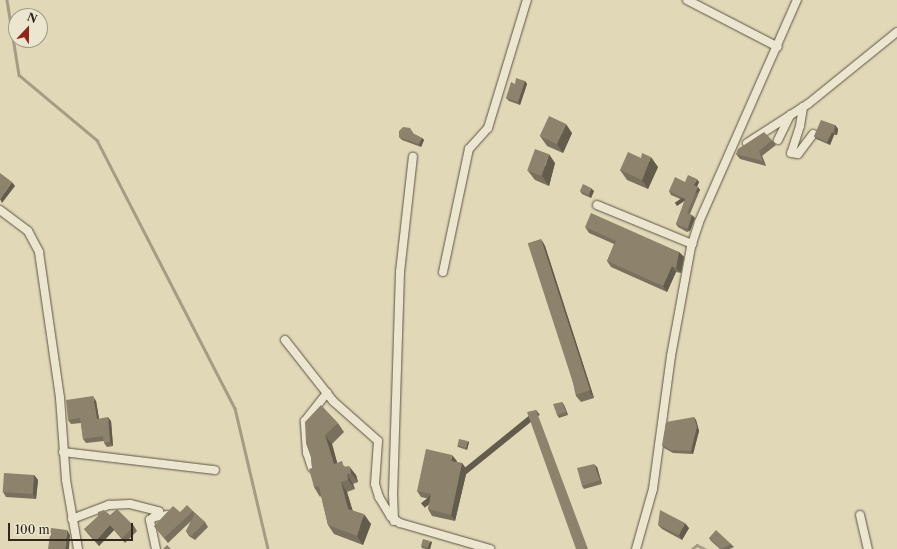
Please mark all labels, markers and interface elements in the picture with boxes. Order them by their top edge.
north arrow [8,8,48,48]
text: N [25,10,39,26]
scale bar [10,515,135,541]
text: 100 m [15,522,50,537]

